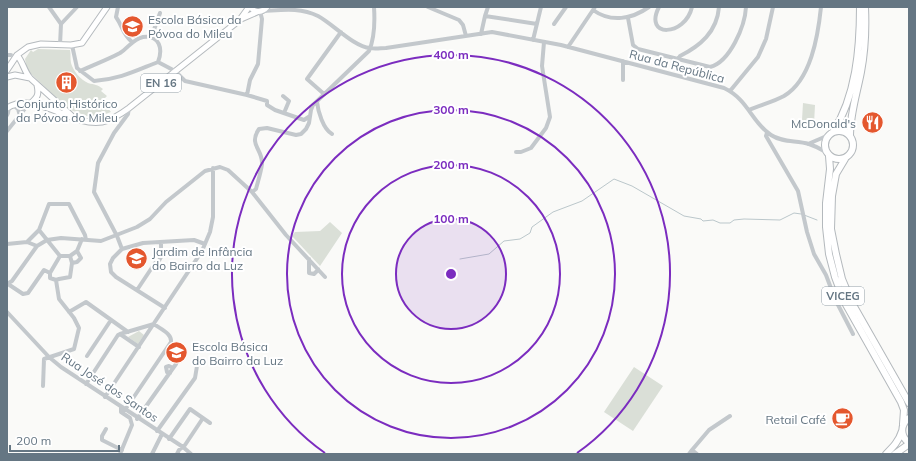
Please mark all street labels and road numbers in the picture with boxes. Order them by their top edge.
street label: Rua da República [628,46,726,86]
road number: EN 16 [141,74,181,92]
road number: VICEG [822,287,864,305]
street label: Rua José dos Santos [59,349,161,425]

